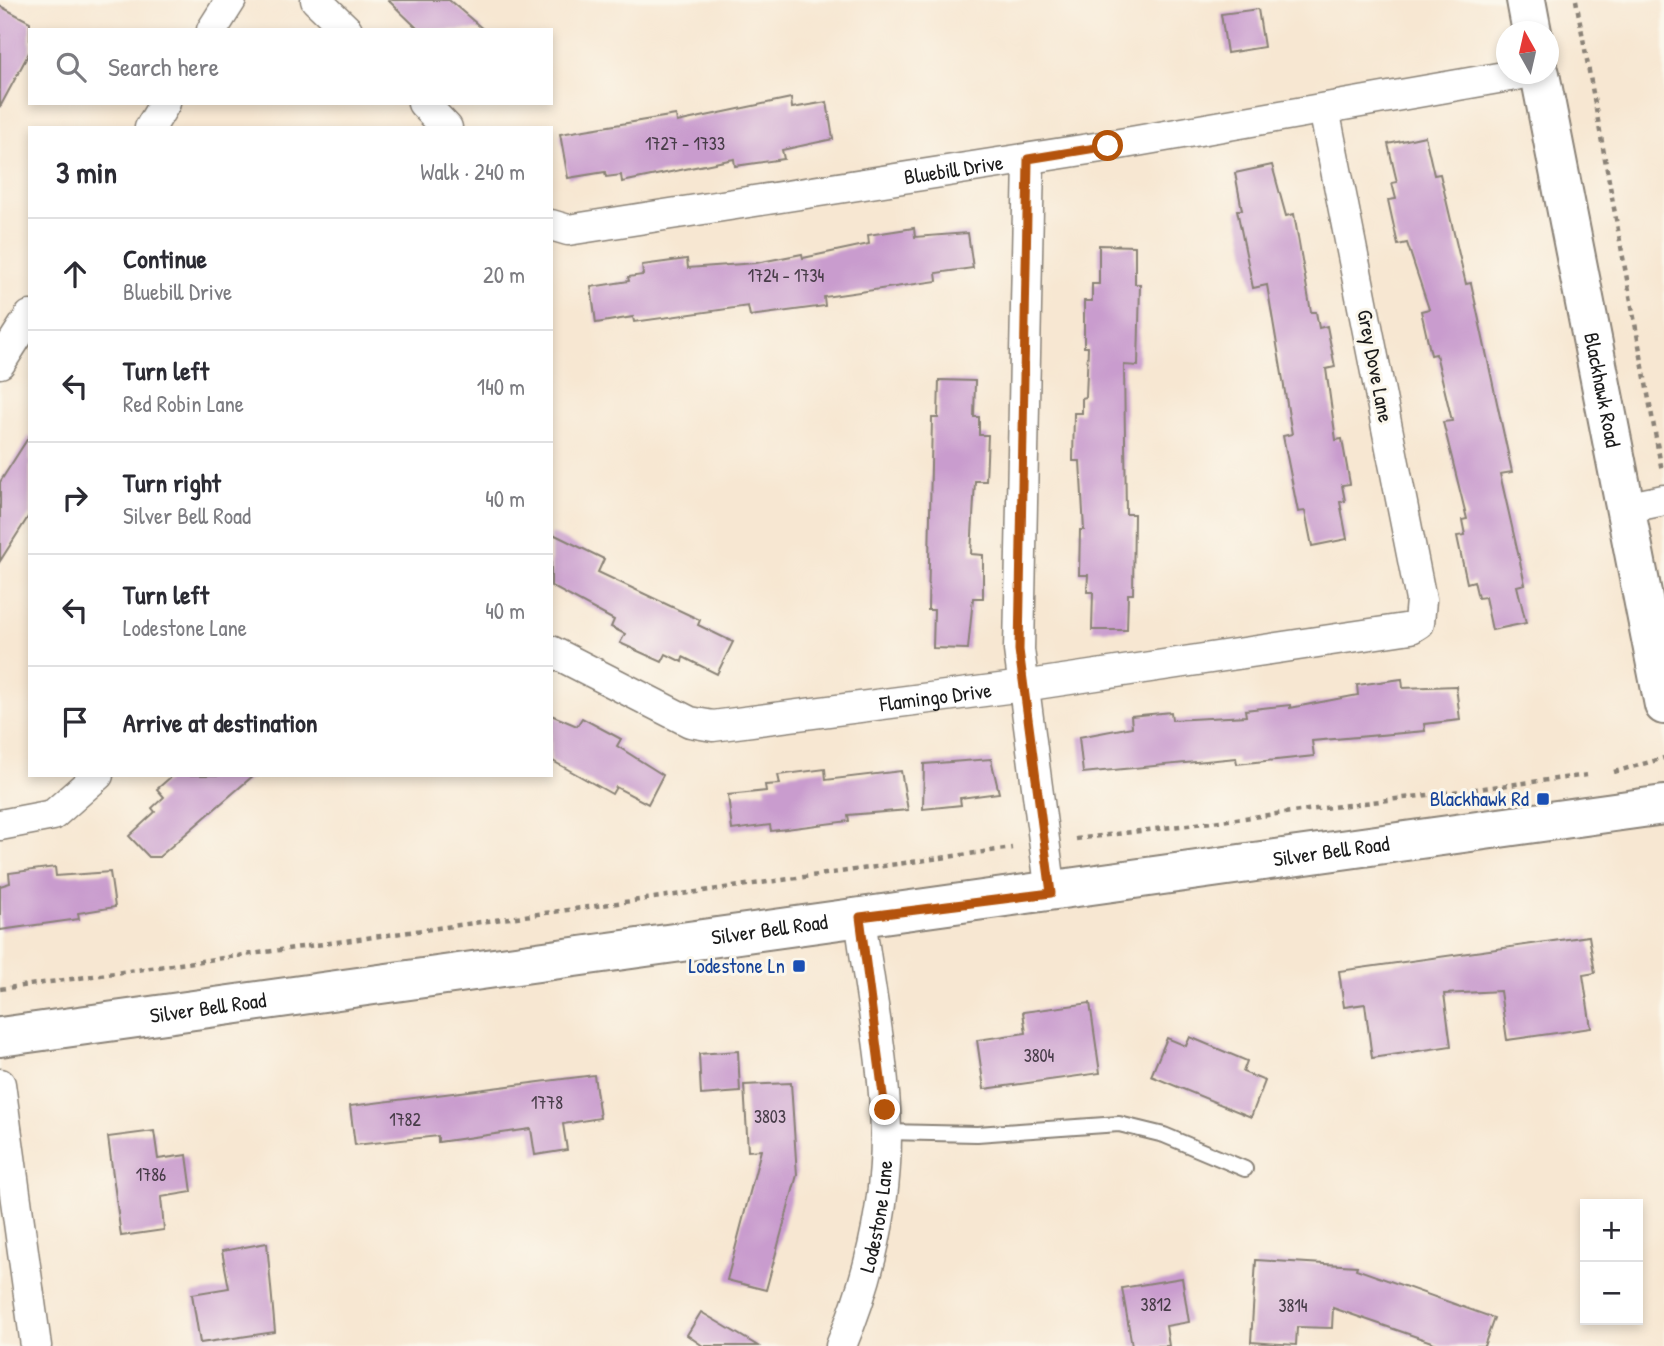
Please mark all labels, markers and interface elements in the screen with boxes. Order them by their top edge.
north arrow [1496,21,1559,84]
search box [28,28,553,105]
icon: search [52,48,90,86]
text: Search here [108,49,219,84]
route start [1092,130,1123,161]
house number: 1727 - 1733 [645,131,725,156]
street label: Bluebill Drive [902,148,1005,192]
text: 3 min [56,152,117,192]
text: Walk · 240 m [420,156,525,187]
text: Continue [123,241,207,276]
icon: ahead [56,255,94,293]
text: 20 m [483,259,525,290]
house number: 1724 - 1734 [748,263,824,288]
text: Bluebill Drive [123,276,232,307]
street label: Grey Dove Lane [1350,307,1401,425]
street label: Blackhawk Road [1577,330,1628,450]
text: Turn left [123,353,209,388]
icon: left [56,367,94,405]
text: 140 m [477,371,525,402]
text: Red Robin Lane [123,388,244,419]
text: Turn right [123,465,221,500]
icon: right [56,479,94,517]
text: 40 m [485,483,525,514]
text: Silver Bell Road [123,500,251,531]
text: Turn left [123,577,209,612]
icon: left [56,591,94,629]
text: 40 m [485,595,525,626]
text: Lodestone Lane [123,612,247,643]
street label: Flamingo Drive [877,675,993,718]
icon: arrive [56,703,94,741]
text: Arrive at destination [123,705,318,740]
place label: Blackhawk Rd [1430,784,1529,813]
marker: Blackhawk Rd [1535,791,1551,807]
street label: Silver Bell Road [1271,828,1391,873]
street label: Silver Bell Road [710,907,829,952]
place label: Lodestone Ln [688,951,785,980]
marker: Lodestone Ln [791,958,807,974]
street label: Silver Bell Road [148,985,268,1030]
house number: 3804 [1024,1043,1055,1068]
house number: 1778 [531,1090,563,1115]
route end [869,1094,900,1125]
house number: 3803 [754,1104,786,1129]
house number: 1782 [389,1107,421,1132]
street label: Lodestone Lane [852,1159,899,1276]
house number: 1786 [136,1162,166,1187]
map controls [1580,1199,1643,1325]
button: + [1580,1199,1643,1262]
button: − [1580,1262,1643,1325]
house number: 3812 [1141,1292,1172,1317]
house number: 3814 [1278,1293,1308,1318]

